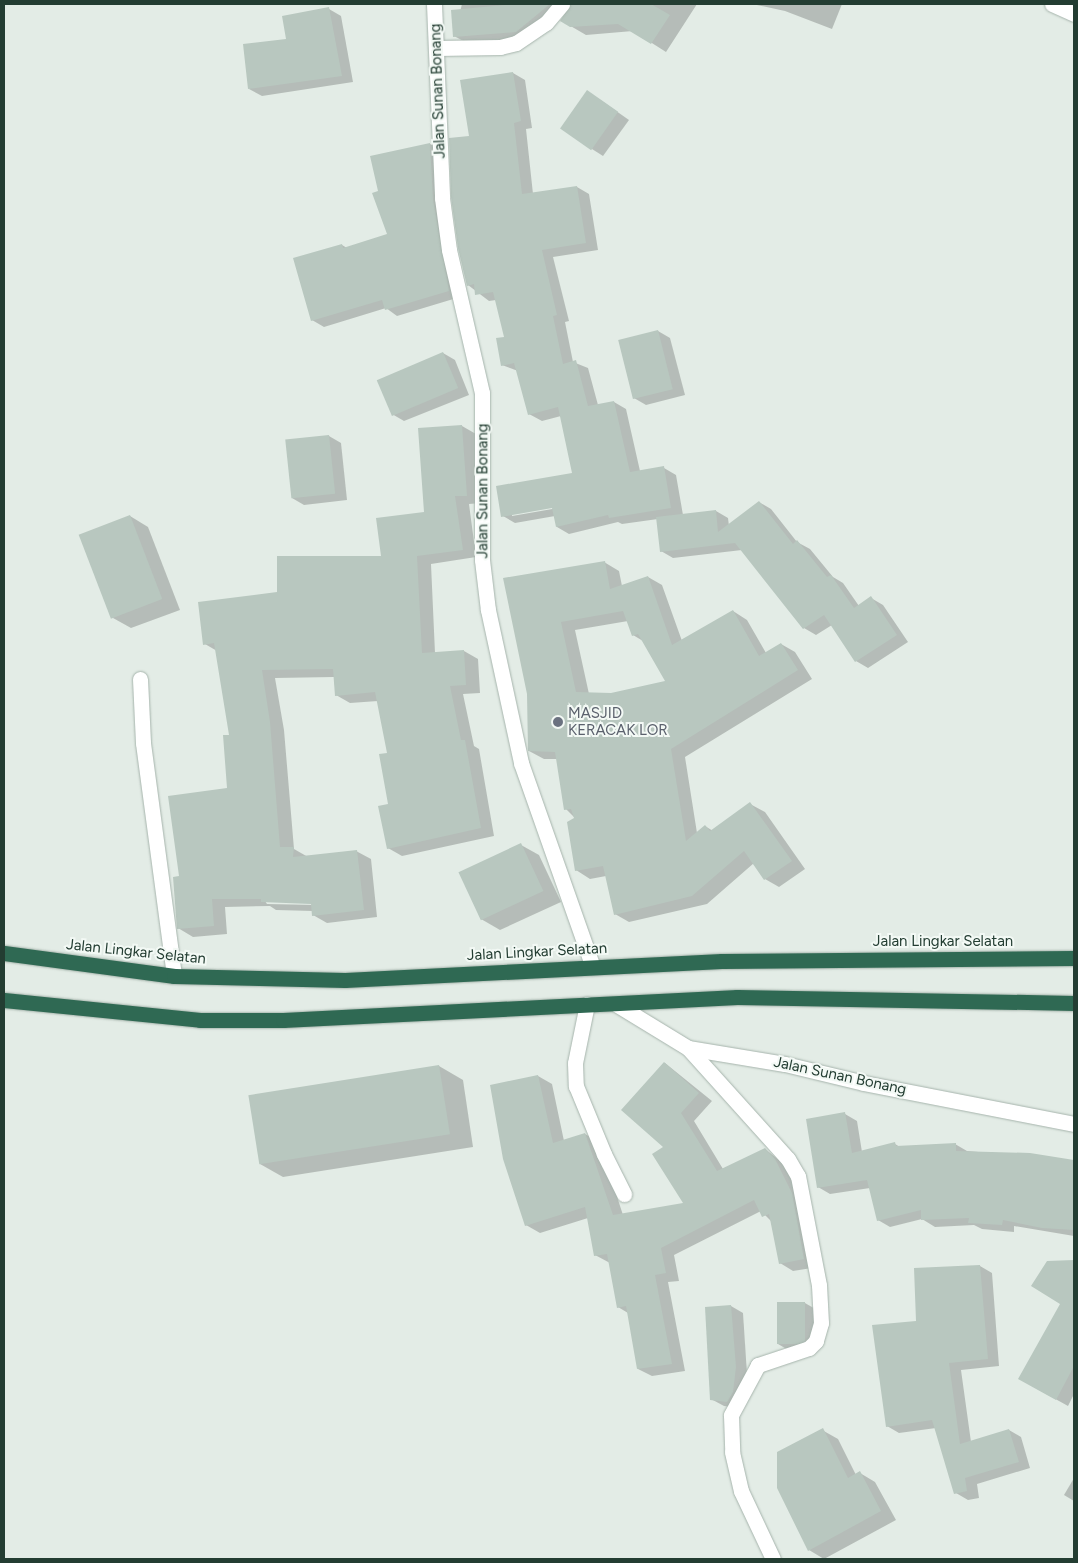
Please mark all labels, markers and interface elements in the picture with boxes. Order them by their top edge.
street label: Jalan Sunan Bonang [427,23,449,159]
street label: Jalan Sunan Bonang [474,423,492,559]
place label: MASJID KERACAK LOR [568,704,668,739]
marker: MASJID KERACAK LOR [552,716,564,728]
street label: Jalan Lingkar Selatan [873,933,1013,951]
street label: Jalan Lingkar Selatan [65,936,207,968]
street label: Jalan Lingkar Selatan [466,939,608,965]
street label: Jalan Sunan Bonang [772,1053,908,1099]

